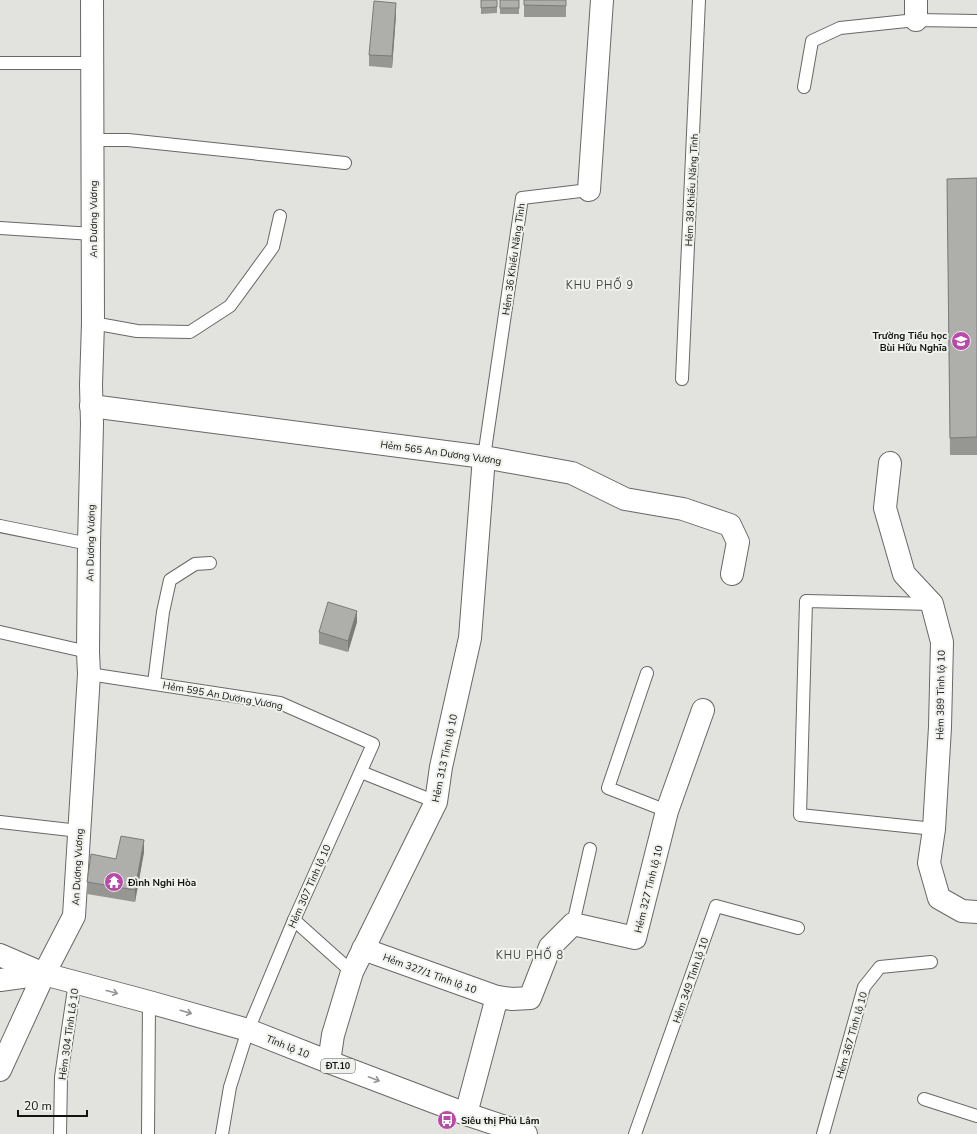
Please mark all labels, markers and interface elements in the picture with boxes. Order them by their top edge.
street label: Hẻm 38 Khiếu Năng Tĩnh [682,133,702,247]
street label: An Dương Vương [87,180,101,258]
street label: Hẻm 36 Khiếu Năng Tĩnh [499,202,529,316]
district label: KHU PHỐ 9 [566,276,634,293]
place label: Trường Tiểu học Bùi Hữu Nghĩa [873,329,947,355]
school or university icon: Trường Tiểu học Bùi Hữu Nghĩa [950,330,972,352]
street label: Hẻm 565 An Dương Vương [379,438,502,468]
street label: An Dương Vương [83,504,99,582]
street label: Hẻm 389 Tỉnh lộ 10 [933,650,949,740]
street label: Hẻm 595 An Dương Vương [162,678,284,713]
street label: Hẻm 313 Tỉnh lộ 10 [429,713,461,804]
street label: An Dương Vương [69,828,87,906]
street label: Hẻm 307 Tỉnh lộ 10 [285,842,335,930]
street label: Hẻm 327 Tỉnh lộ 10 [631,844,667,935]
temple icon: Đình Nghi Hòa [103,871,125,893]
place label: Đình Nghi Hòa [127,876,196,890]
street label: Hẻm 349 Tỉnh lộ 10 [670,936,712,1025]
district label: KHU PHỐ 8 [496,946,564,963]
street label: Hẻm 327/1 Tỉnh lộ 10 [381,950,478,997]
street label: Hẻm 304 Tỉnh Lộ 10 [56,987,82,1081]
one-way arrow [105,989,118,996]
street label: Hẻm 367 Tỉnh lộ 10 [833,990,871,1080]
one-way arrow [179,1009,192,1016]
street label: Tỉnh lộ 10 [264,1032,311,1062]
road number: ĐT.10 [321,1059,355,1073]
one-way arrow [368,1076,380,1084]
scale bar [18,1092,87,1118]
text: 20 m [24,1098,52,1114]
bus stop icon: Siêu thị Phú Lâm [436,1109,458,1131]
place label: Siêu thị Phú Lâm [461,1114,540,1128]

